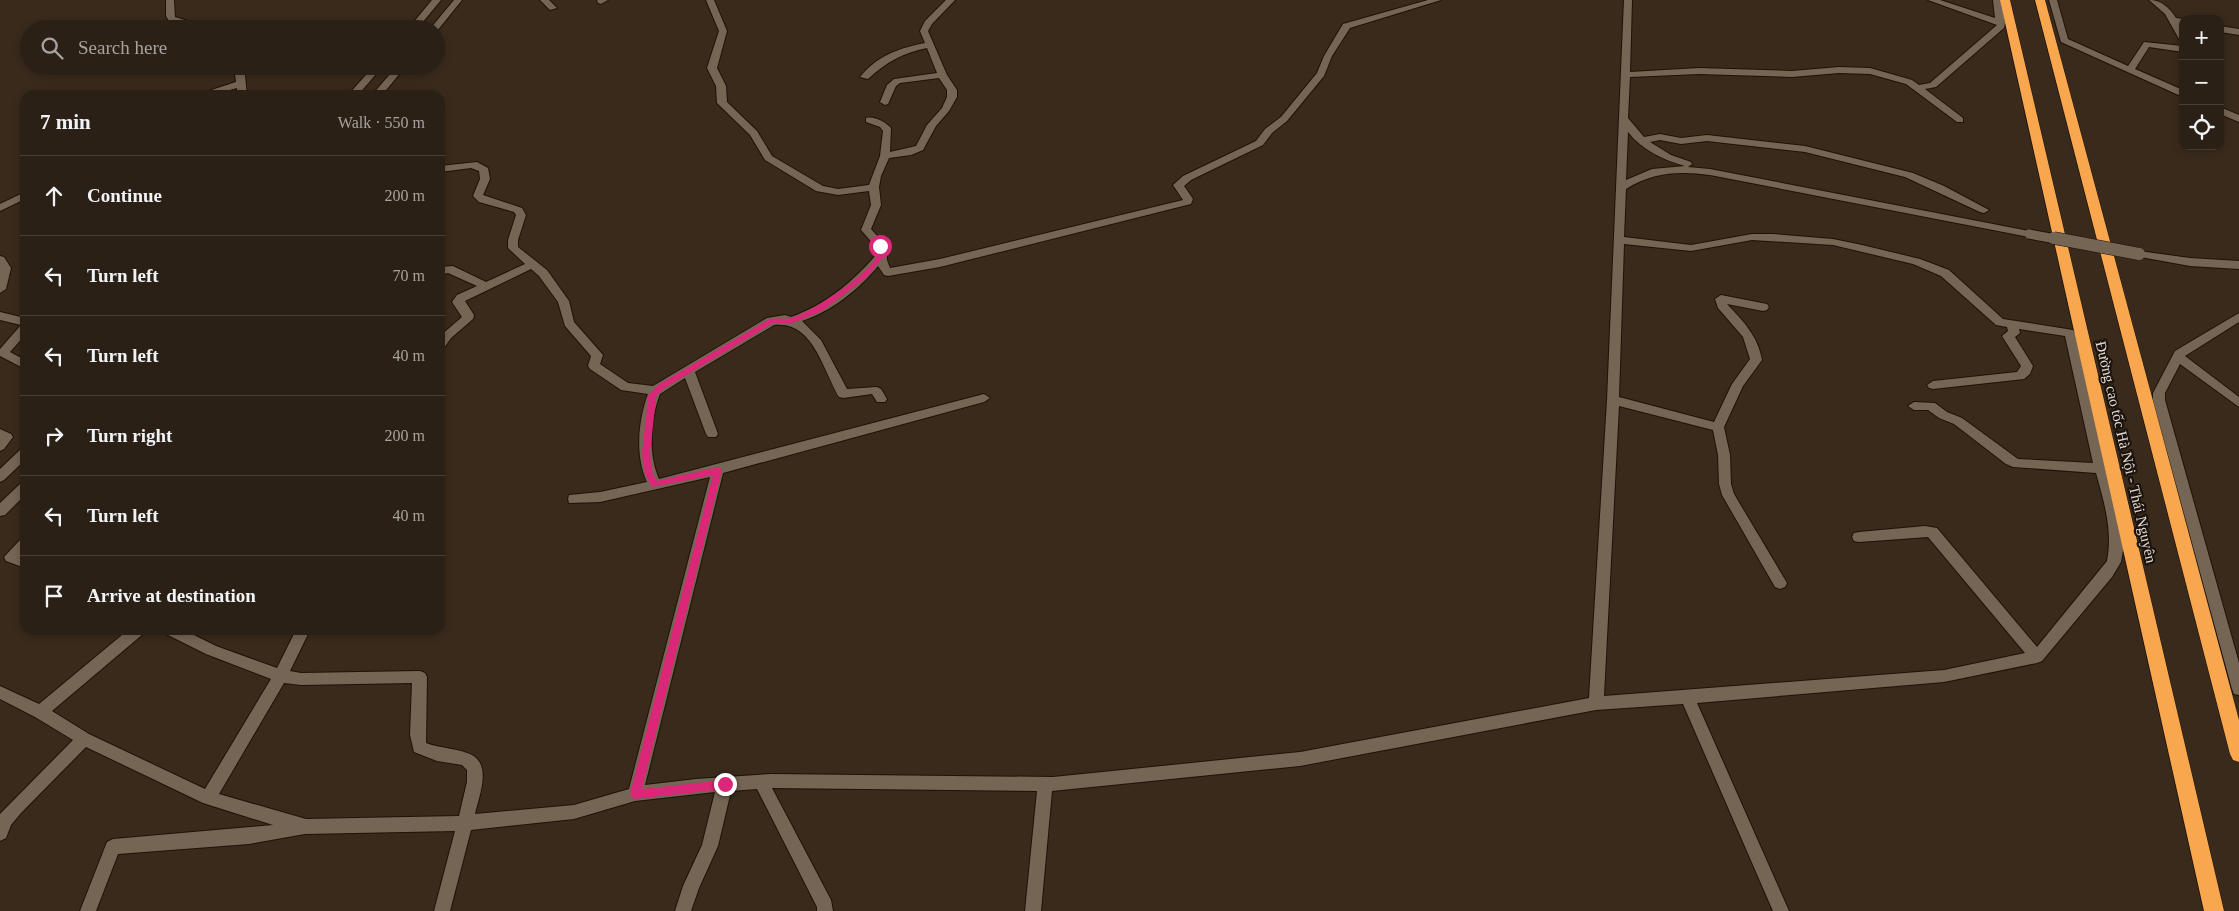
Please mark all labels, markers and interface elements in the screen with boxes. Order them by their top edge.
map controls [2179,15,2224,150]
button: + [2179,15,2224,60]
search box [20,20,445,75]
icon: search [38,34,66,62]
text: Search here [78,37,167,58]
button: − [2179,60,2224,105]
button: locate [2179,105,2224,150]
text: 7 min [40,110,91,134]
text: Walk · 550 m [338,114,425,131]
icon: ahead [40,182,68,210]
text: Continue [87,185,162,206]
text: 200 m [385,187,425,204]
route start [869,235,892,258]
icon: left [40,262,68,290]
text: Turn left [87,265,159,286]
text: 70 m [393,267,425,284]
street label: Đường cao tốc Hà Nội - Thái Nguyên [2093,340,2159,565]
icon: left [40,342,68,370]
text: Turn left [87,345,159,366]
text: 40 m [393,347,425,364]
icon: right [40,422,68,450]
text: Turn right [87,425,172,446]
text: 200 m [385,427,425,444]
icon: left [40,502,68,530]
text: Turn left [87,505,159,526]
text: 40 m [393,507,425,524]
icon: arrive [40,582,68,610]
text: Arrive at destination [87,585,256,606]
route end [714,773,737,796]

